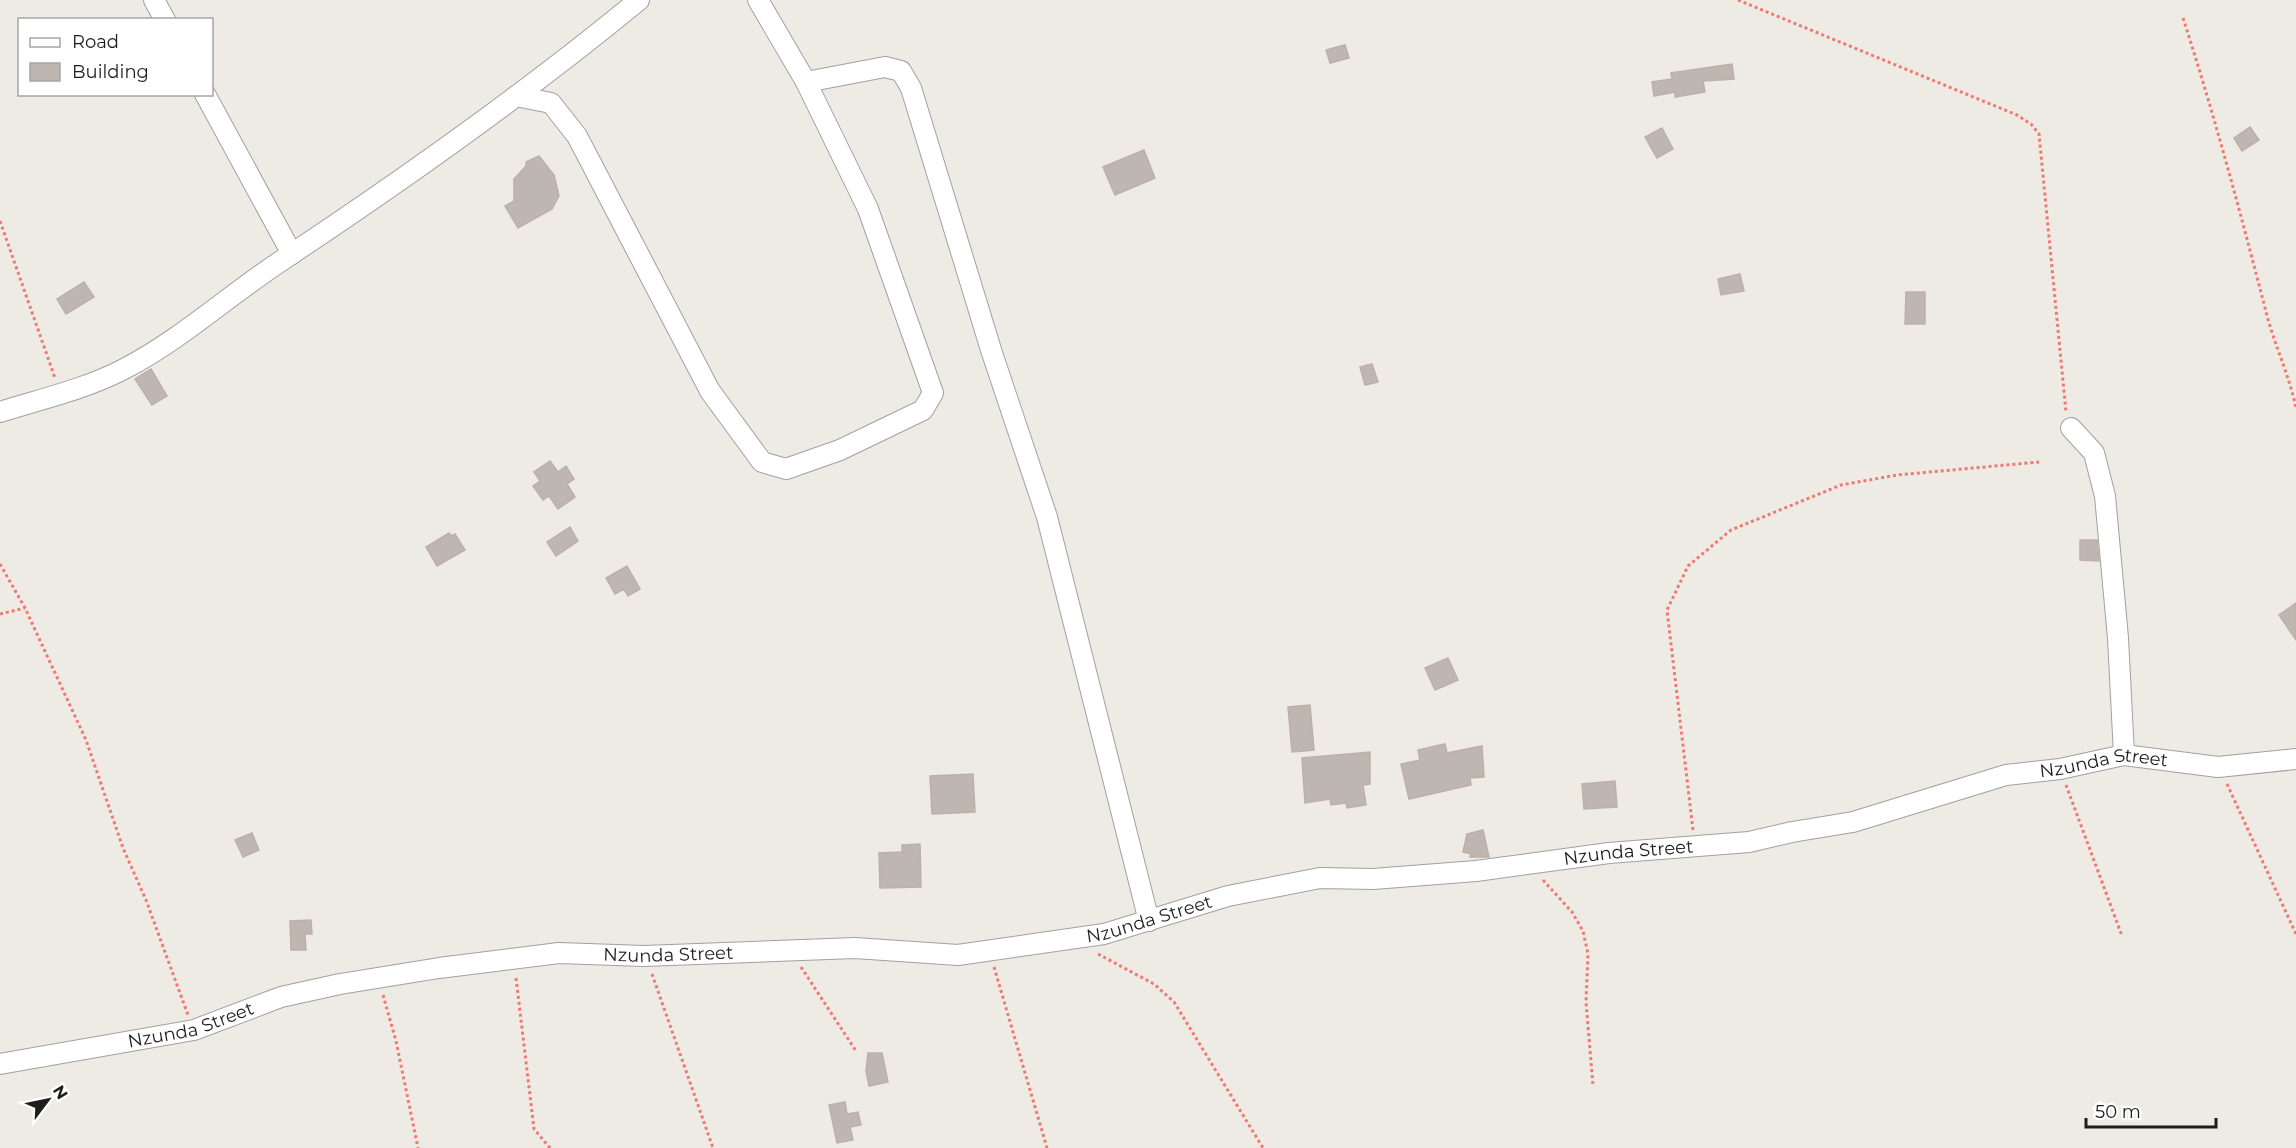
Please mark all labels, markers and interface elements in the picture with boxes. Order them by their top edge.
legend [18,18,213,96]
text: Road [72,31,119,53]
text: Building [72,61,149,83]
street label: Nzunda Street [2039,744,2169,782]
street label: Nzunda Street [1562,835,1694,870]
street label: Nzunda Street [1085,891,1215,947]
street label: Nzunda Street [603,942,734,967]
street label: Nzunda Street [126,997,257,1052]
north arrow [18,1070,78,1130]
text: N [49,1082,72,1103]
scale bar [2086,1091,2216,1129]
text: 50 m [2095,1101,2141,1123]

